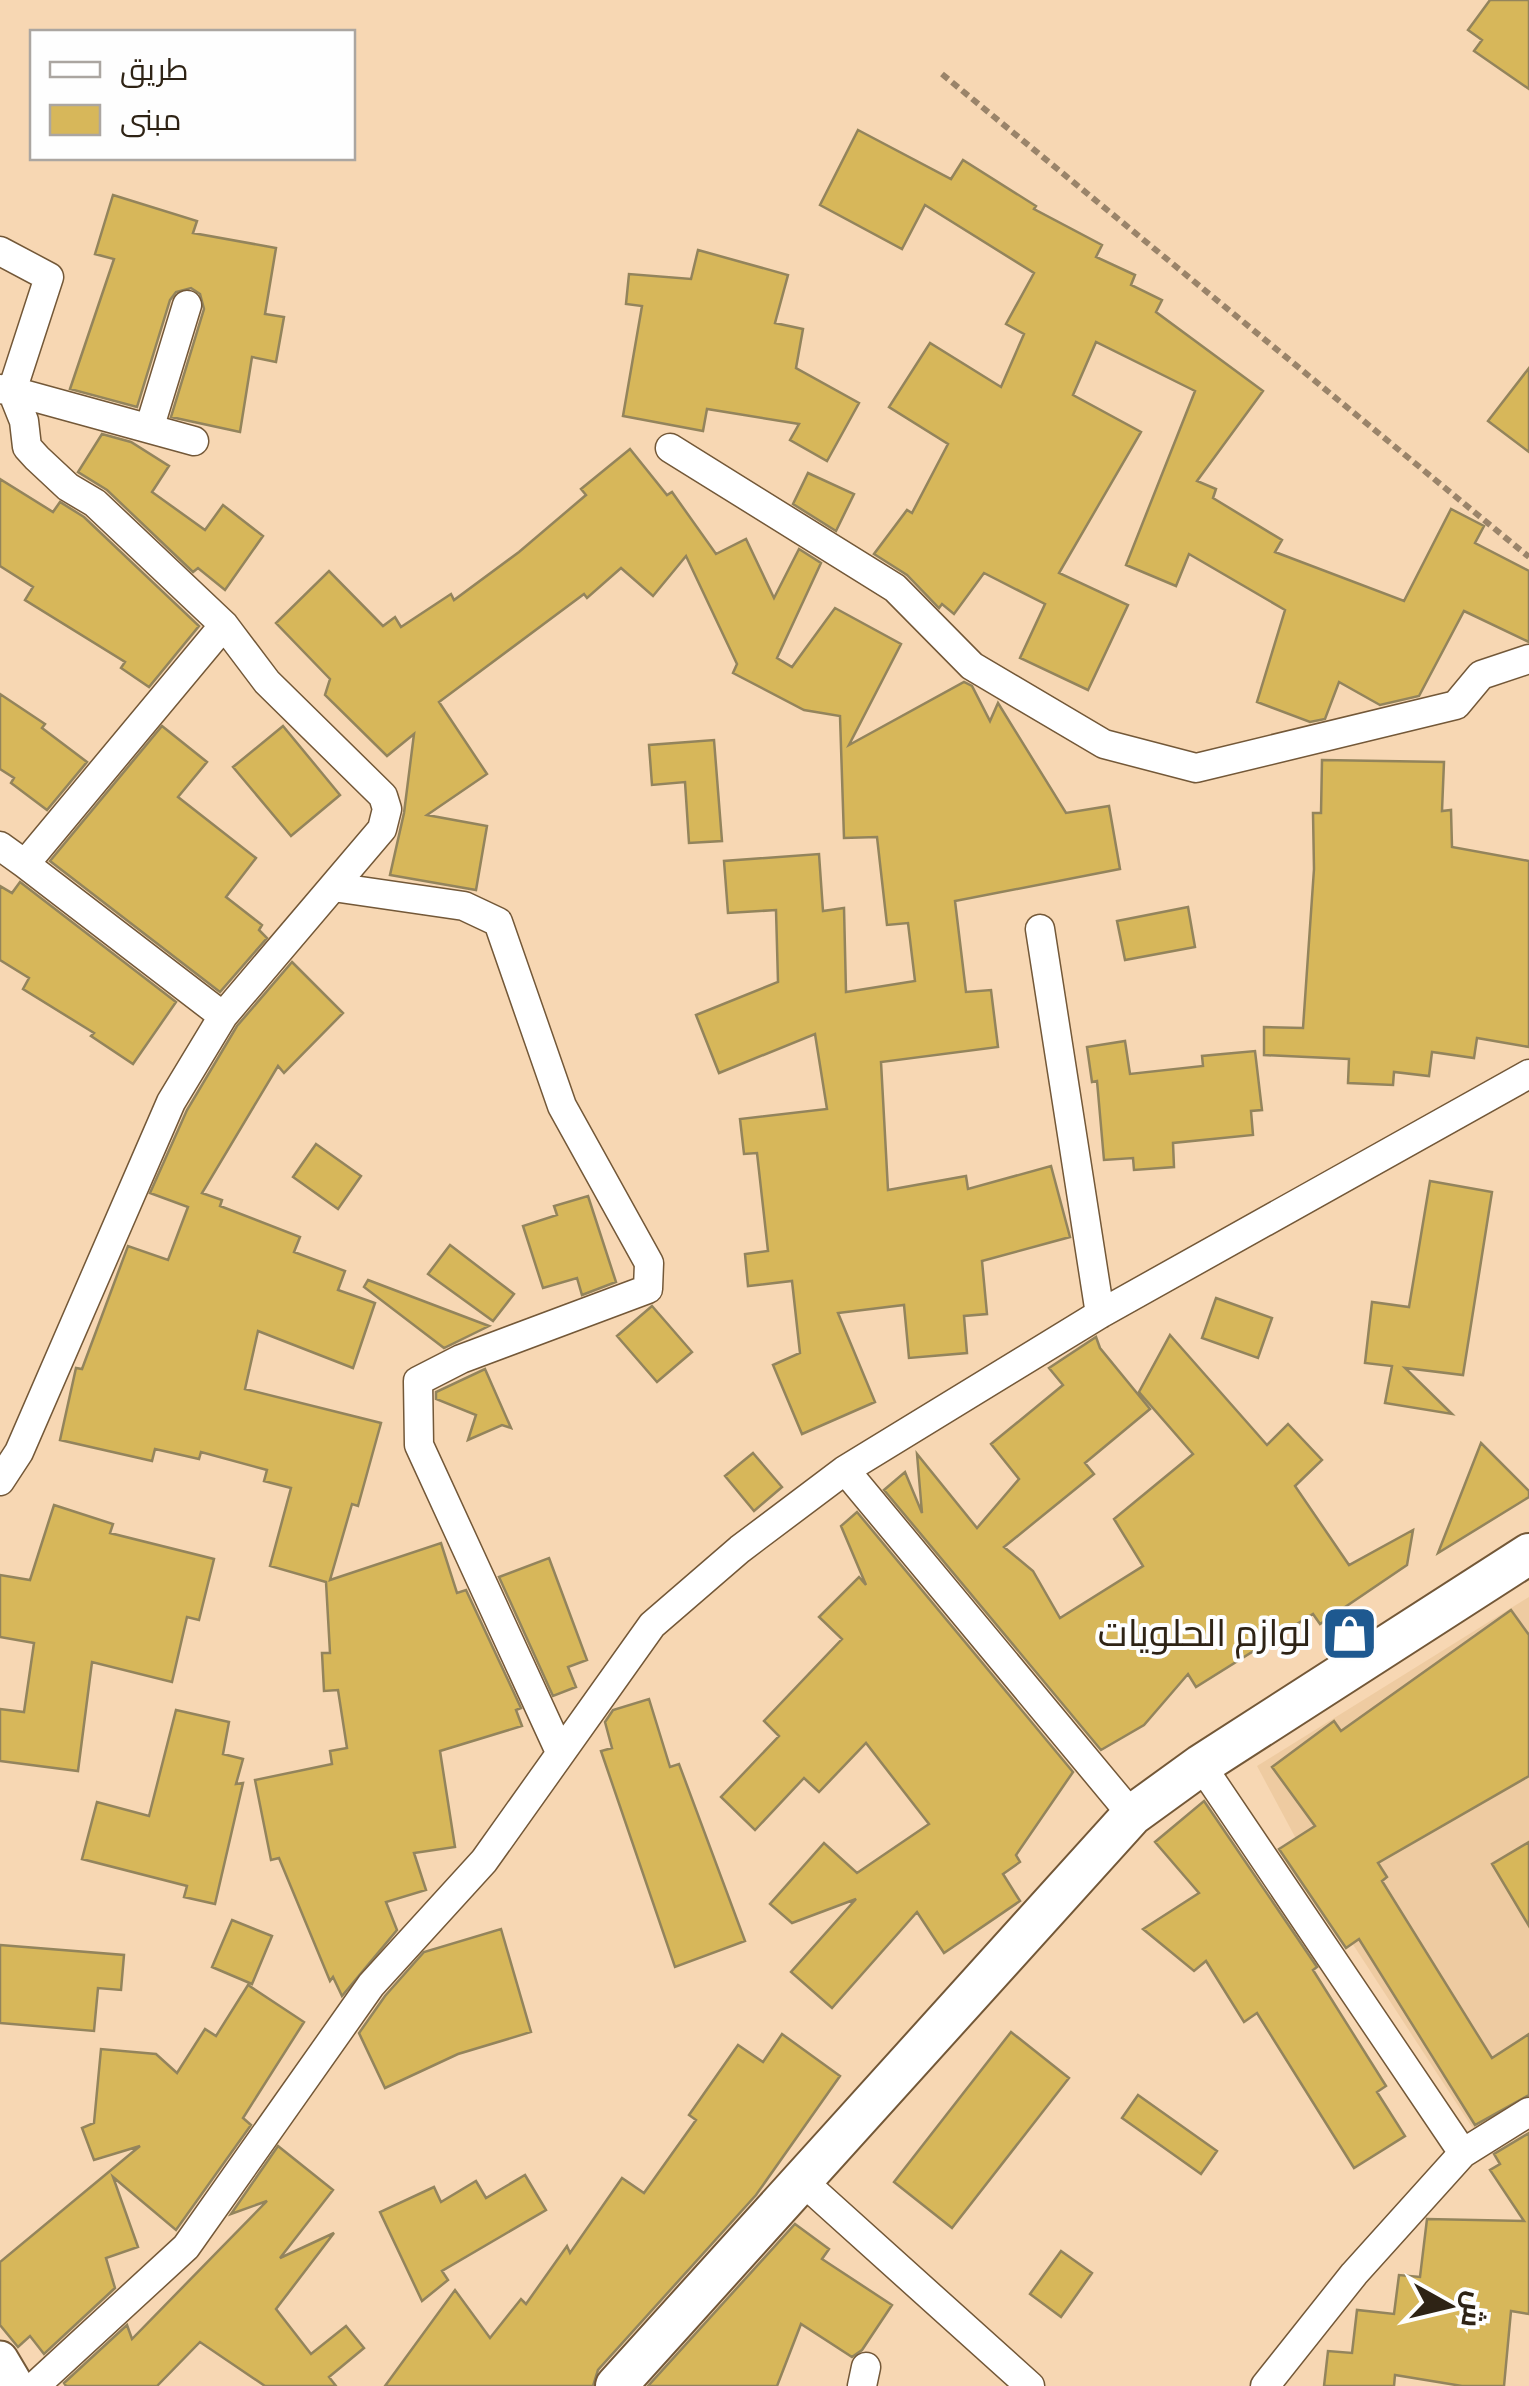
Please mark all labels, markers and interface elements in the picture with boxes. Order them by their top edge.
legend [30,30,355,160]
text: طريق [120,52,189,89]
text: مبنى [120,102,181,139]
shop icon: لوازم الحلويات [1320,1603,1380,1663]
place label: لوازم الحلويات [1098,1610,1311,1659]
north arrow [1399,2256,1499,2356]
text: ش [1453,2289,1492,2329]

